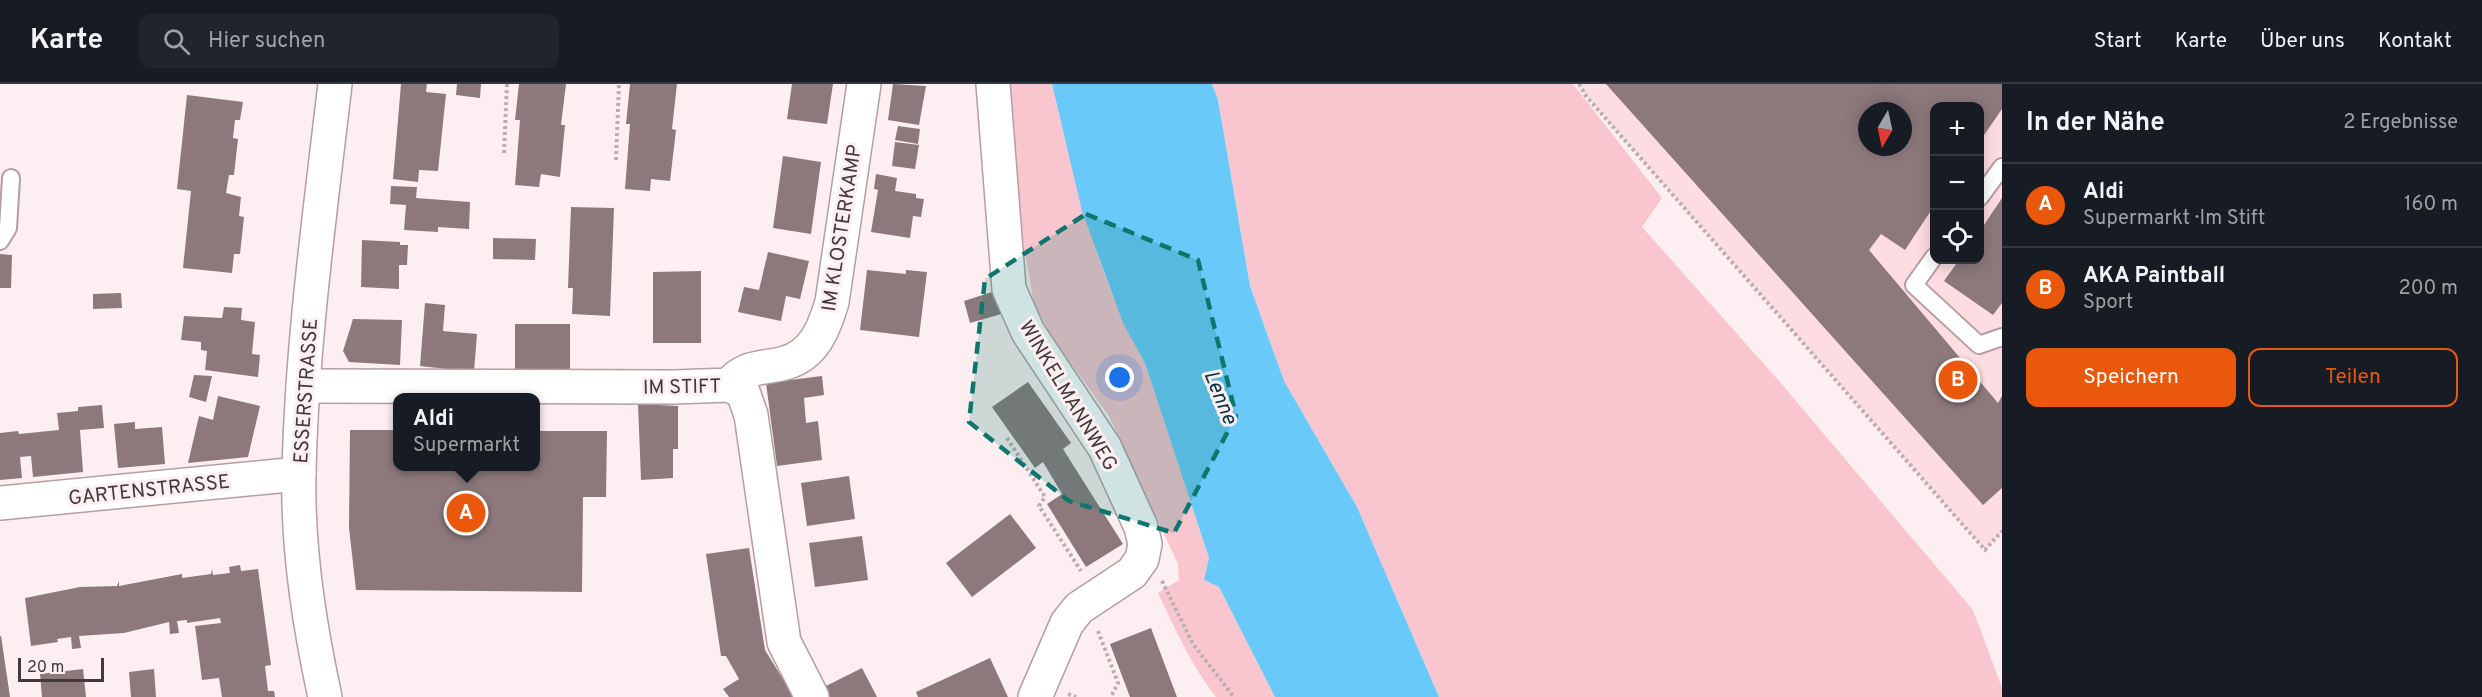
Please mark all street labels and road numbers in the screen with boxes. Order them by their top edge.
street label: IM KLOSTERKAMP [817,143,869,314]
street label: WINKELMANNWEG [1012,316,1122,476]
street label: ESSERSTRASSE [289,318,325,465]
street label: IM STIFT [643,374,721,402]
street label: GARTENSTRASSE [67,470,231,512]

